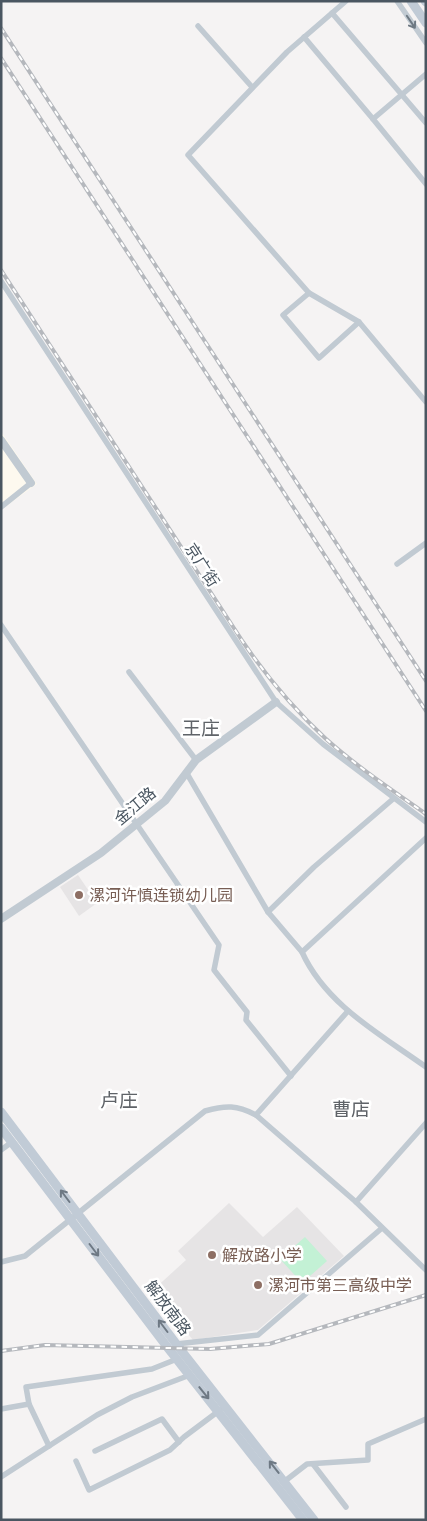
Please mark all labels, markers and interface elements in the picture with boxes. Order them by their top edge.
one-way arrow [406,15,416,29]
street label: 京广街 [179,539,225,591]
district label: 王庄 [182,715,220,742]
street label: 金江路 [109,782,161,830]
place label: 漯河许慎连锁幼儿园 [89,884,233,907]
marker: 漯河许慎连锁幼儿园 [73,889,85,901]
district label: 卢庄 [100,1087,138,1114]
district label: 曹店 [332,1096,370,1123]
one-way arrow [60,1189,70,1203]
one-way arrow [89,1243,100,1256]
place label: 解放路小学 [222,1244,302,1267]
marker: 解放路小学 [206,1249,218,1261]
place label: 漯河市第三高级中学 [268,1274,412,1297]
street label: 解放南路 [140,1276,196,1340]
marker: 漯河市第三高级中学 [252,1279,264,1291]
one-way arrow [157,1320,168,1333]
one-way arrow [199,1386,210,1399]
one-way arrow [269,1460,279,1474]

